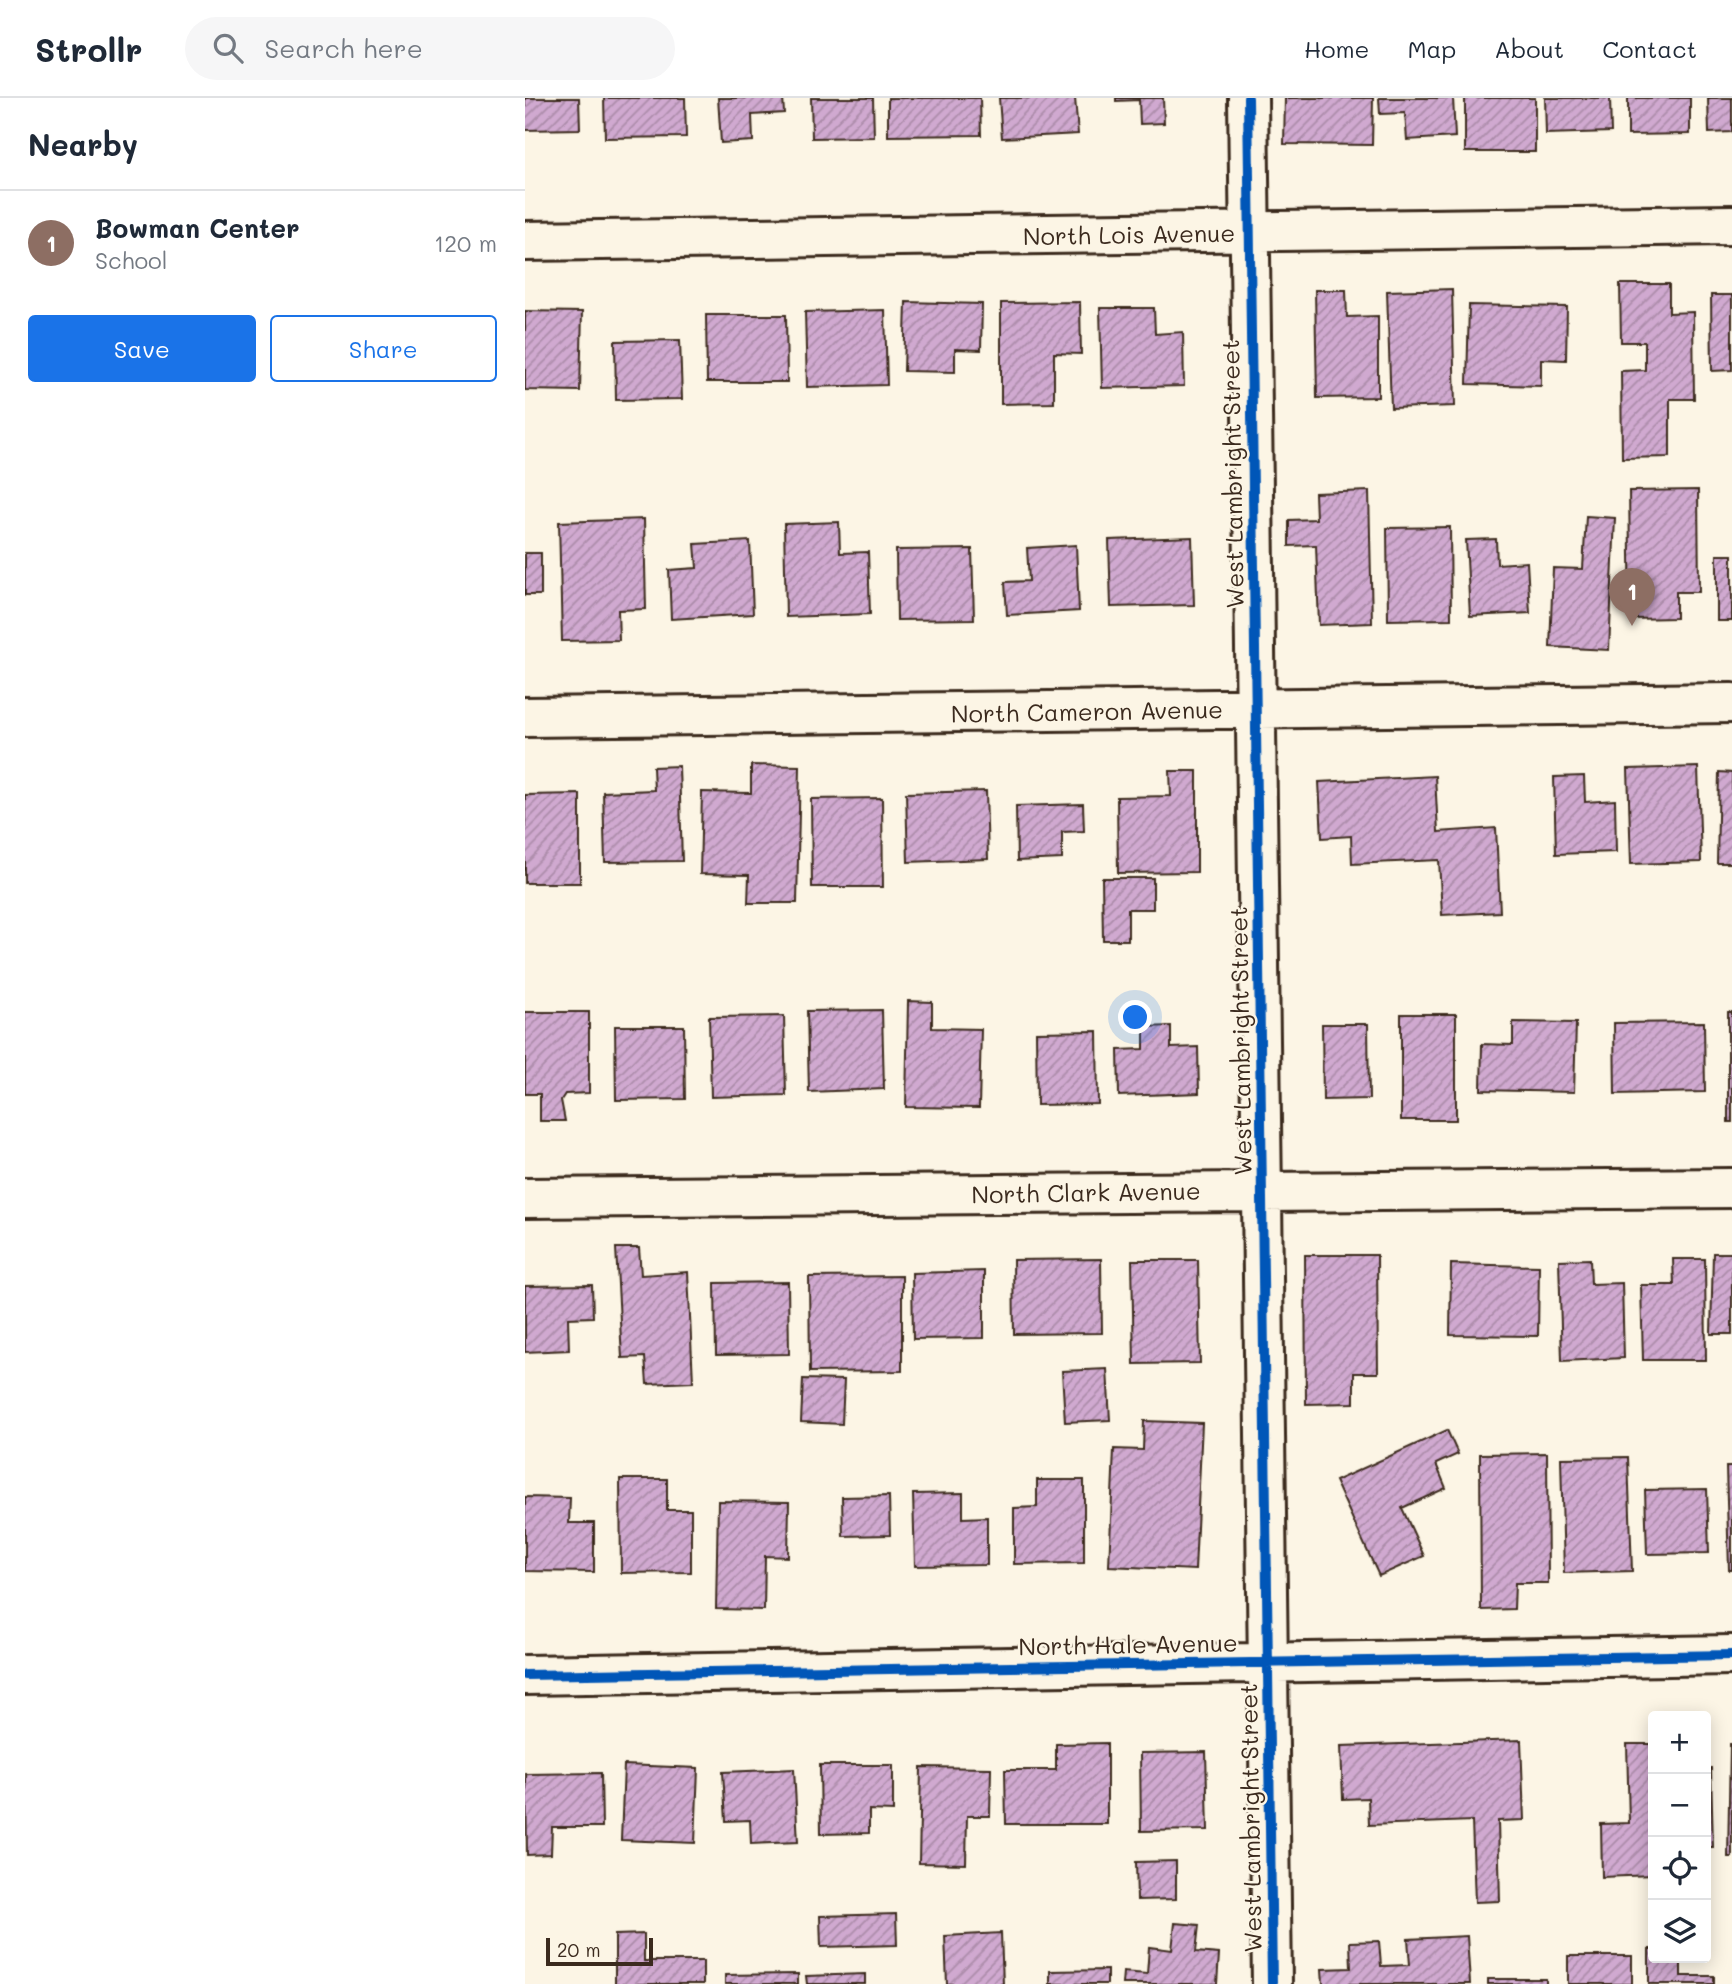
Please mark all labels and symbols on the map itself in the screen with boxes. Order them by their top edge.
street label: North Lois Avenue [1023,217,1235,251]
street label: West Lambright Street [1214,339,1250,609]
pin: 1 [1609,568,1655,626]
street label: North Cameron Avenue [951,693,1223,729]
street label: West Lambright Street [1222,906,1258,1176]
your location [1118,1000,1152,1034]
street label: North Clark Avenue [971,1175,1201,1209]
street label: North Hale Avenue [1018,1627,1238,1661]
street label: West Lambright Street [1232,1683,1268,1953]
scale bar [546,1935,653,1967]

